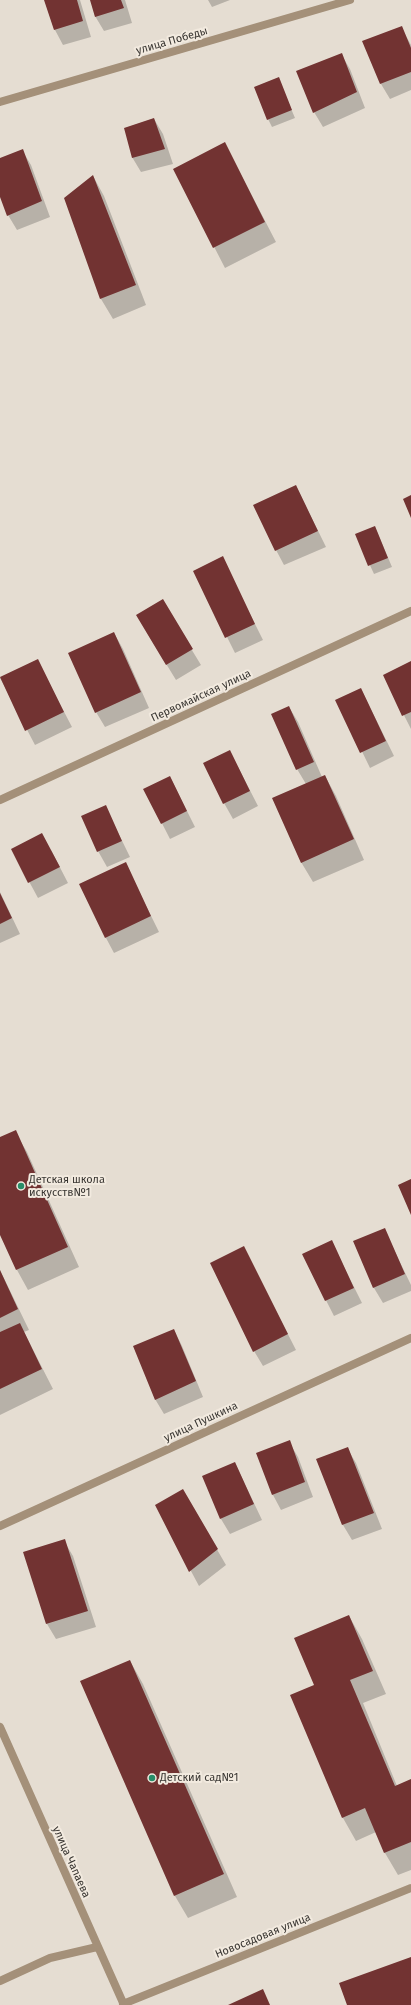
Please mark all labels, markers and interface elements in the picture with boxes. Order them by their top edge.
street label: улица Победы [135,24,209,58]
street label: Первомайская улица [149,667,253,725]
place label: Детская школа искусств№1 [29,1173,105,1199]
marker: Детская школа искусств№1 [16,1181,26,1191]
street label: улица Пушкина [162,1399,240,1445]
place label: Детский сад№1 [160,1771,239,1785]
marker: Детский сад№1 [147,1773,157,1783]
street label: улица Чапаева [49,1824,93,1900]
street label: Новосадовая улица [213,1911,313,1961]

